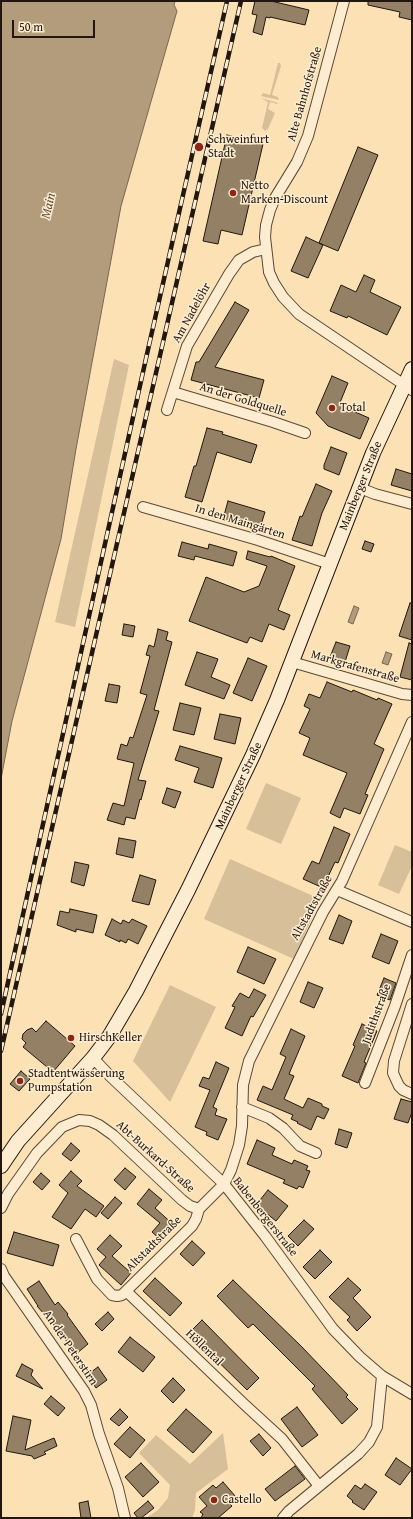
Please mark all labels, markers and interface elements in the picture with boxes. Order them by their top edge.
scale bar [14,12,97,38]
text: 50 m [19,18,43,35]
street label: Alte Bahnhofstraße [285,45,325,143]
place label: Schweinfurt Stadt [208,133,269,161]
marker: Schweinfurt Stadt [193,141,205,153]
place label: Netto Marken-Discount [241,179,328,207]
marker: Netto Marken-Discount [228,188,238,198]
water label: Main [39,192,59,220]
street label: Am Nadelöhr [170,280,214,346]
street label: An der Goldquelle [198,380,288,420]
place label: Total [340,401,366,415]
marker: Total [327,403,337,413]
street label: Mainberger Straße [337,439,385,533]
street label: In den Maingärten [193,501,287,543]
street label: Markgrafenstraße [309,647,401,687]
street label: Mainberger Straße [212,740,266,832]
street label: Altstadtstraße [288,873,336,943]
street label: Judithstraße [359,982,395,1046]
place label: HirschKeller [79,1031,142,1045]
marker: HirschKeller [66,1033,76,1043]
place label: Stadtentwässerung Pumpstation [28,1067,125,1095]
marker: Stadtentwässerung Pumpstation [15,1076,25,1086]
street label: Abt-Burkard-Straße [113,1118,197,1196]
street label: Babenbergerstraße [230,1175,300,1259]
street label: Altstadtstraße [123,1213,185,1275]
street label: An der Peterstirn [40,1308,100,1388]
street label: Höllental [182,1327,226,1369]
place label: Castello [222,1493,262,1507]
marker: Castello [209,1495,219,1505]

